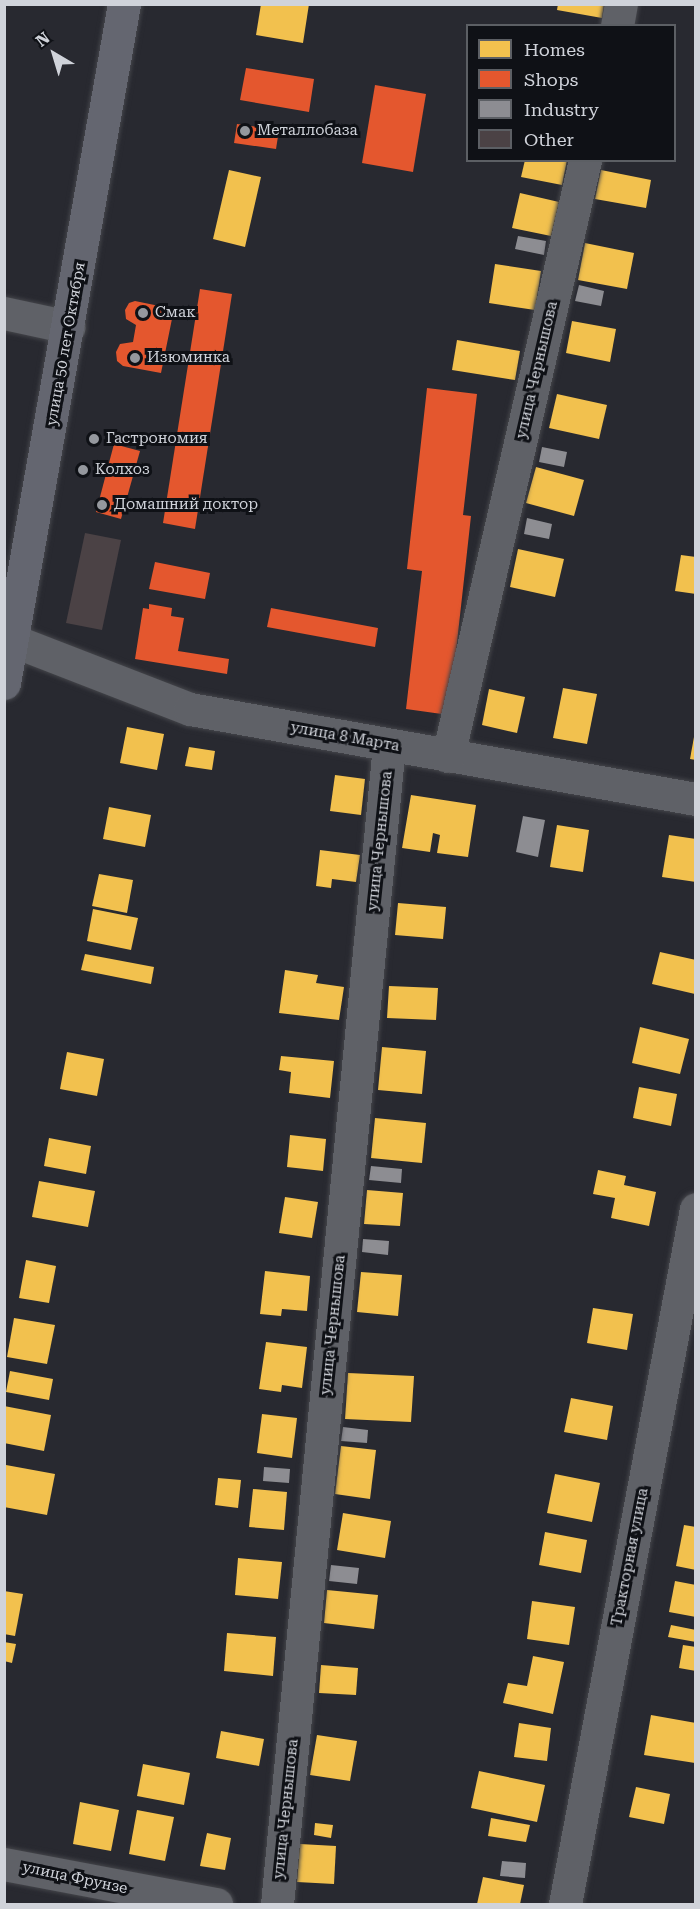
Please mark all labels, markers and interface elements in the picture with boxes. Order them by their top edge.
north arrow [24,24,84,84]
legend [466,24,676,162]
text: N [32,28,53,51]
text: Homes [524,39,585,60]
text: Shops [524,69,578,90]
text: Industry [524,99,599,120]
place label: Металлобаза [257,122,358,140]
marker: Металлобаза [238,124,252,138]
text: Other [524,129,574,150]
street label: улица 50 лет Октября [43,261,89,427]
street label: улица Чернышова [512,299,562,441]
place label: Смак [155,304,196,322]
marker: Смак [136,306,150,320]
place label: Изюминка [147,349,230,367]
marker: Изюминка [128,351,142,365]
place label: Гастрономия [106,430,208,448]
marker: Гастрономия [87,432,101,446]
place label: Колхоз [95,461,150,479]
marker: Колхоз [76,463,90,477]
place label: Домашний доктор [114,496,258,514]
marker: Домашний доктор [95,498,109,512]
street label: улица 8 Марта [289,719,401,755]
street label: улица Чернышова [364,770,396,912]
street label: улица Чернышова [317,1254,349,1396]
street label: Тракторная улица [608,1486,652,1628]
street label: улица Чернышова [270,1738,302,1880]
street label: улица Фрунзе [21,1858,129,1898]

